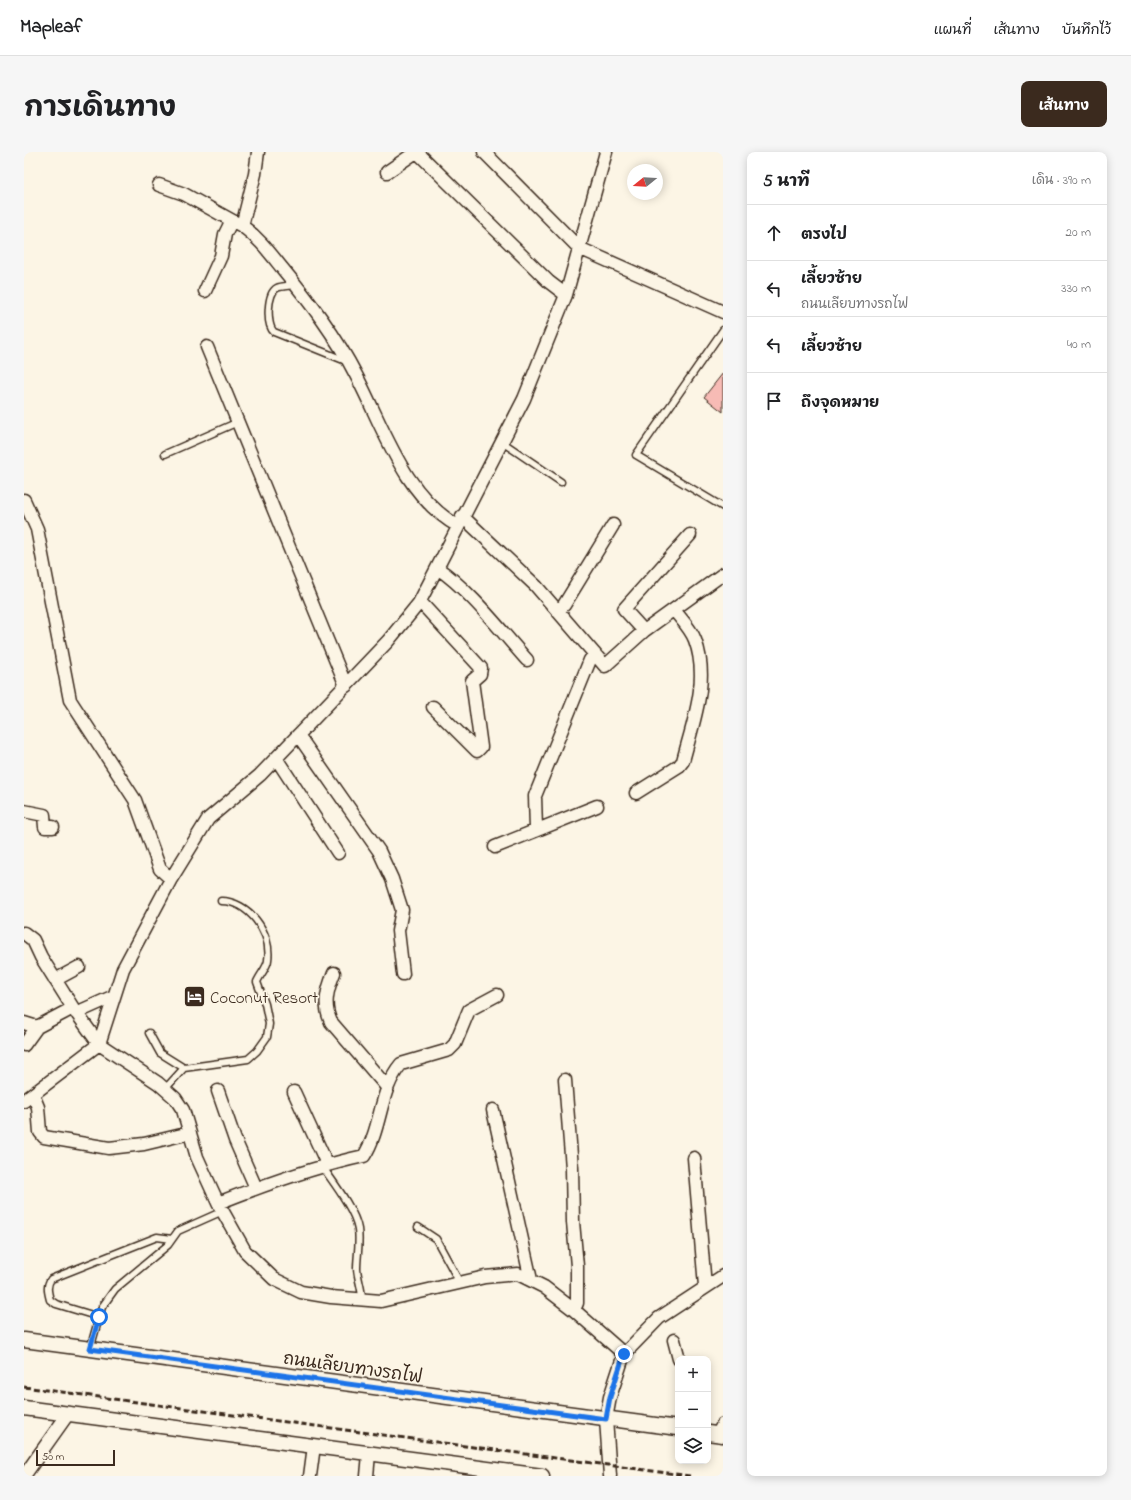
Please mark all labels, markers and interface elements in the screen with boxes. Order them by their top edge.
text: Mapleaf [20,14,82,41]
text: แผนที่ [934,20,971,41]
text: เส้นทาง [993,20,1040,41]
text: บันทึกไว้ [1062,20,1111,41]
button: เส้นทาง [1021,81,1107,127]
text: การเดินทาง [24,89,176,130]
north arrow [627,164,663,200]
text: 5 นาที [763,169,810,194]
text: เดิน · 390 m [1032,171,1091,190]
icon: ahead [763,222,785,244]
text: 20 m [1066,223,1091,242]
text: ตรงไป [801,224,847,246]
text: เลี้ยวซ้าย [801,268,862,290]
icon: left [763,278,785,300]
text: 330 m [1061,279,1091,298]
text: ถนนเลียบทางรถไฟ [801,295,908,314]
icon: left [763,334,785,356]
text: 40 m [1067,335,1091,354]
text: เลี้ยวซ้าย [801,336,862,358]
icon: arrive [763,390,785,412]
text: ถึงจุดหมาย [801,392,879,414]
hotel icon: Coconut Resort [181,984,207,1010]
place label: Coconut Resort [210,986,318,1011]
route start [90,1308,108,1326]
route end [615,1345,633,1363]
street label: ถนนเลียบทางรถไฟ [282,1346,424,1391]
map controls [675,1356,711,1464]
button: + [675,1356,711,1392]
button: − [675,1392,711,1428]
button: layers [675,1428,711,1464]
scale bar [36,1448,115,1467]
text: 50 m [42,1449,64,1465]

